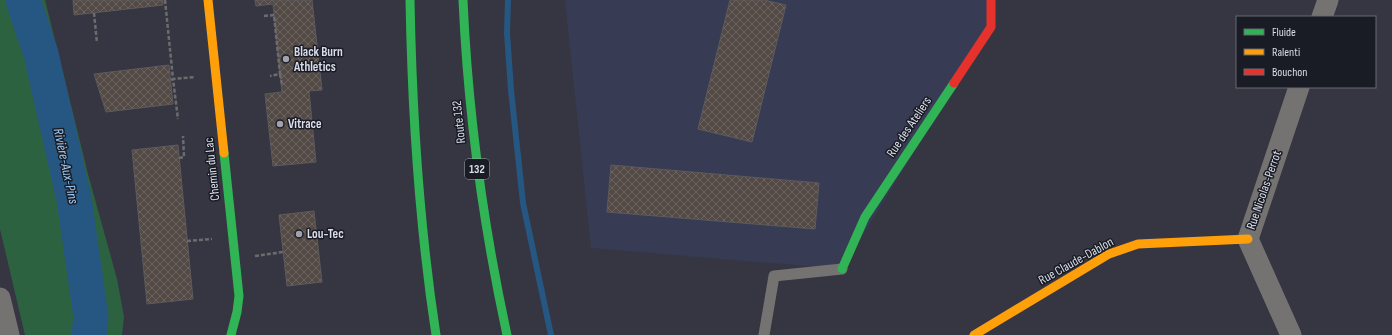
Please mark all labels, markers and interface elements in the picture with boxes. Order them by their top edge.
legend [1236,16,1376,88]
text: Fluide [1272,25,1296,40]
place label: Black Burn Athletics [293,44,343,75]
text: Ralenti [1272,45,1300,60]
marker: Black Burn Athletics [281,54,291,64]
text: Bouchon [1272,65,1307,80]
street label: Rue des Ateliers [883,94,935,160]
street label: Route 132 [449,100,469,144]
place label: Vitrace [288,116,322,132]
marker: Vitrace [275,119,285,129]
water label: Rivière-Aux-Pins [50,127,82,205]
street label: Chemin du Lac [201,137,223,201]
street label: Rue Nicolas-Perrot [1243,148,1285,232]
road number: 132 [465,159,489,179]
place label: Lou-Tec [307,226,344,242]
marker: Lou-Tec [294,229,304,239]
street label: Rue Claude-Dablon [1036,234,1116,288]

